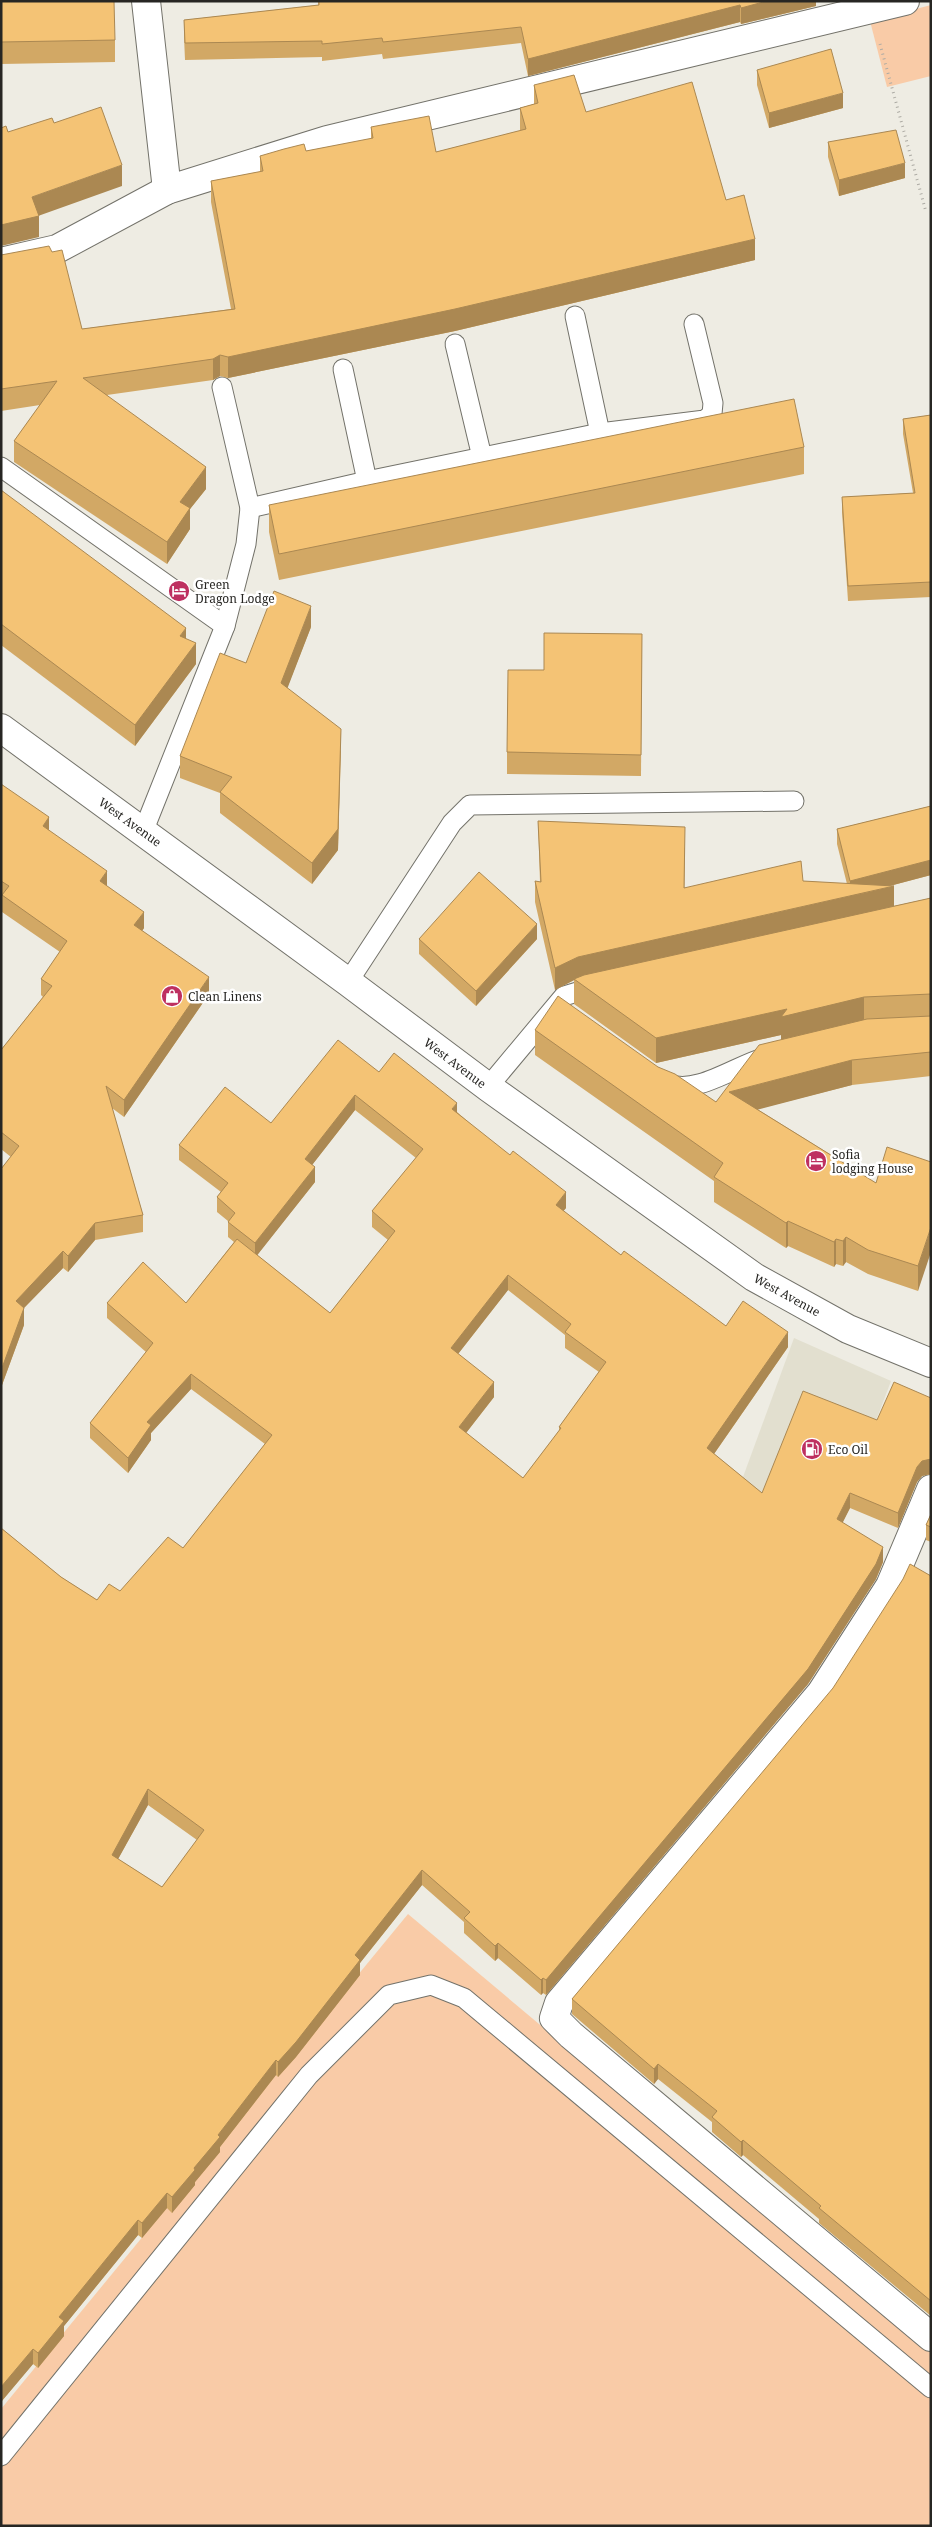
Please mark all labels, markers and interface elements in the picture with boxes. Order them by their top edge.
place label: Green Dragon Lodge [195,576,275,607]
hotel icon: Green Dragon Lodge [167,579,191,603]
street label: West Avenue [95,793,165,851]
shop icon: Clean Linens [160,984,184,1008]
place label: Clean Linens [188,988,262,1005]
street label: West Avenue [420,1034,490,1092]
place label: Sofia lodging House [832,1146,914,1177]
hotel icon: Sofia lodging House [804,1149,828,1173]
street label: West Avenue [751,1270,823,1320]
fuel station icon: Eco Oil [800,1437,824,1461]
place label: Eco Oil [828,1441,868,1458]

